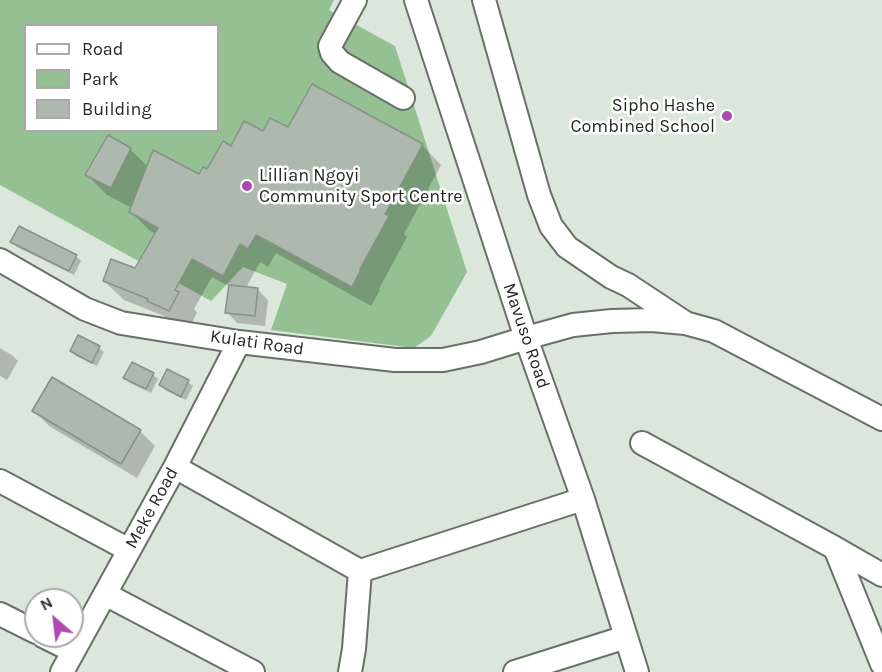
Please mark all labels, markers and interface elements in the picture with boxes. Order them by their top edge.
legend [24,24,219,132]
text: Road [82,38,123,60]
text: Park [82,68,119,90]
place label: Sipho Hashe Combined School [570,95,715,138]
text: Building [82,98,152,120]
marker: Sipho Hashe Combined School [720,109,734,123]
place label: Lillian Ngoyi Community Sport Centre [259,165,463,207]
marker: Lillian Ngoyi Community Sport Centre [240,179,254,193]
street label: Mavuso Road [498,280,554,392]
street label: Kulati Road [209,326,305,360]
street label: Meke Road [121,464,183,552]
north arrow [24,588,84,648]
text: N [37,592,56,615]

